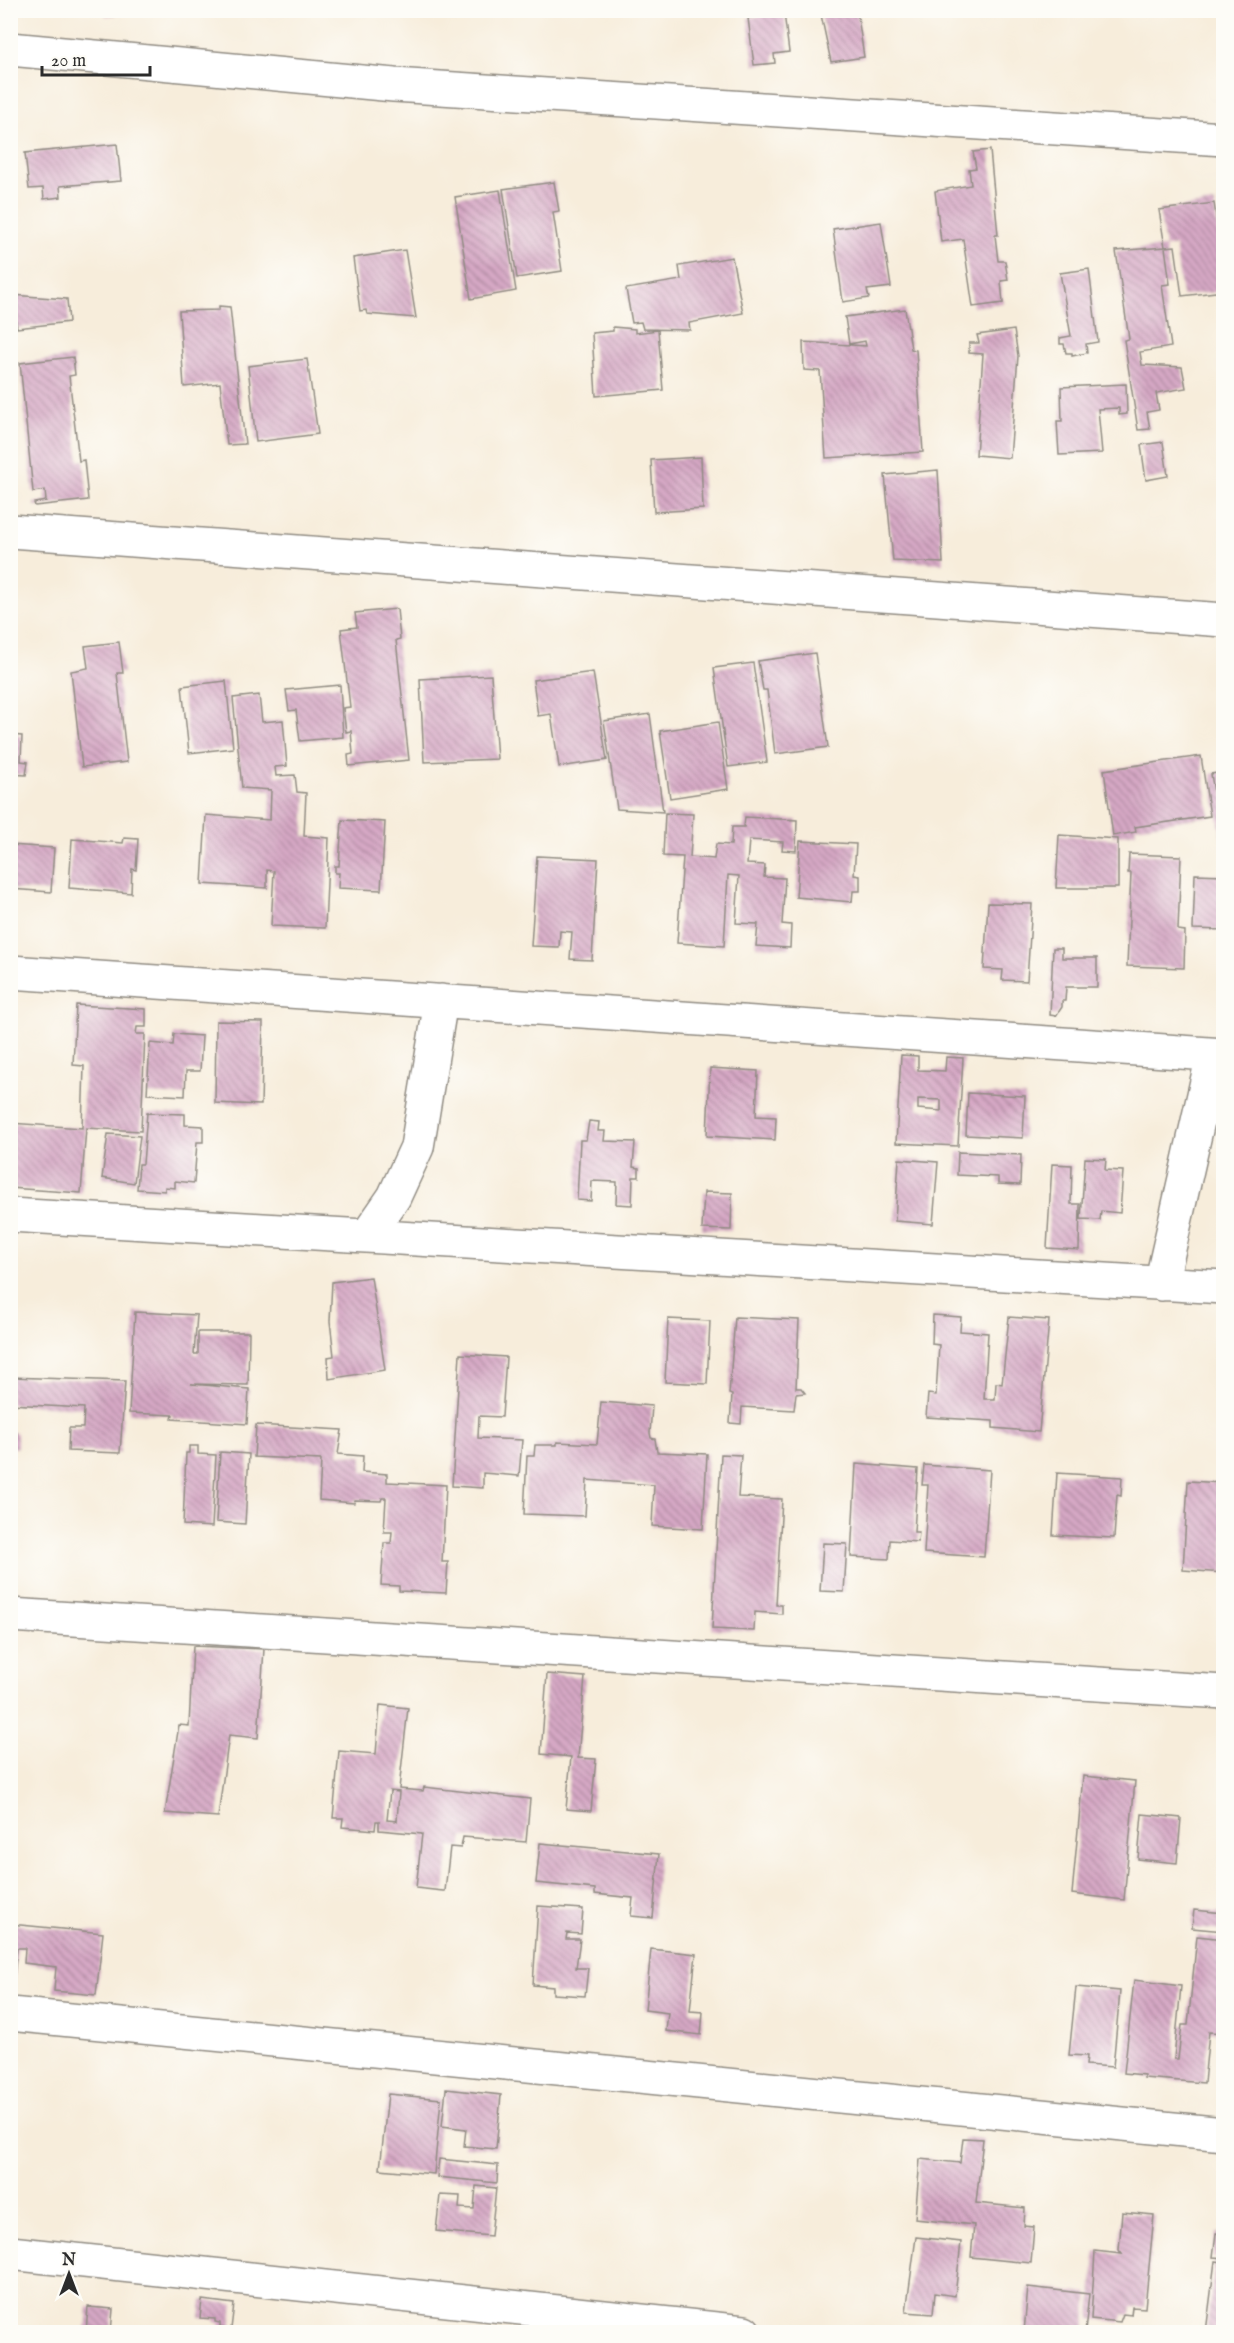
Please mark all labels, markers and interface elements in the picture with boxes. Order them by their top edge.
scale bar [42,39,150,77]
text: 20 m [51,50,86,73]
north arrow [39,2244,99,2304]
text: N [61,2251,76,2271]

